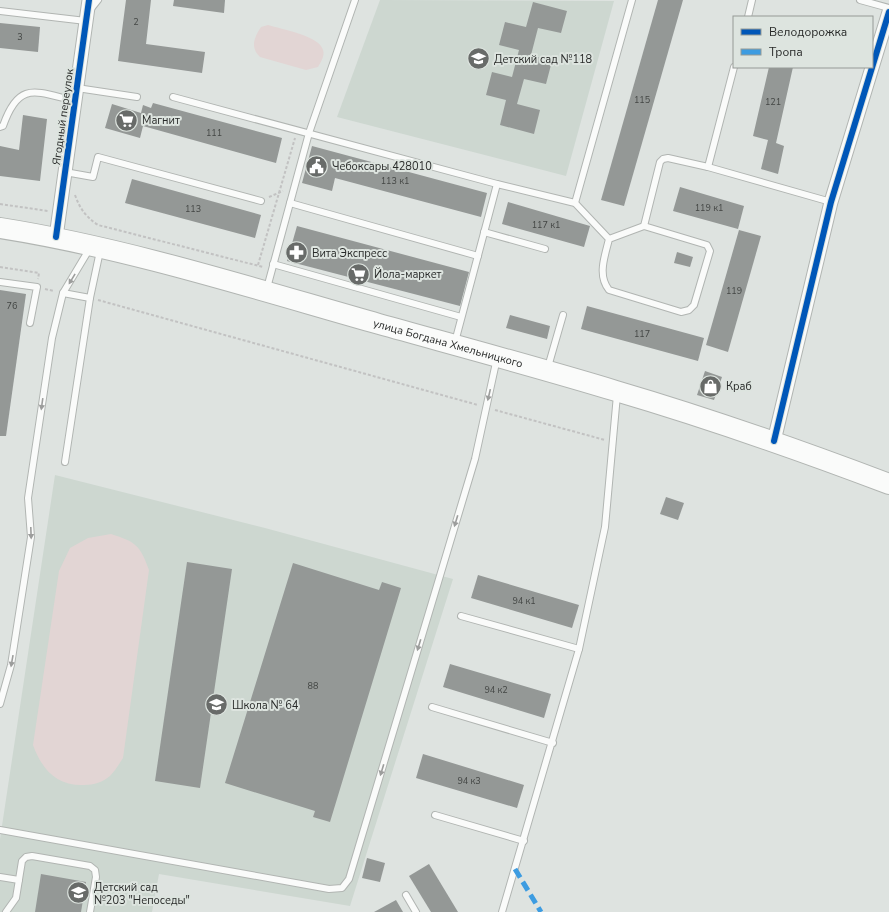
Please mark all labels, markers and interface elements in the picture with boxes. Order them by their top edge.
house number: 2 [133,16,139,28]
legend [733,16,873,68]
text: Велодорожка [769,24,847,40]
house number: 3 [17,31,23,43]
text: Тропа [769,44,803,60]
school or university icon: Детский сад №118 [465,46,491,72]
place label: Детский сад №118 [494,52,593,67]
street label: Ягодный переулок [49,68,77,166]
house number: 115 [634,94,650,106]
house number: 121 [765,96,781,108]
supermarket icon: Магнит [113,107,139,133]
place label: Магнит [142,113,180,128]
house number: 111 [206,127,222,139]
public building icon: Чебоксары 428010 [303,153,329,179]
place label: Чебоксары 428010 [332,159,432,174]
house number: 113 к1 [381,175,409,187]
house number: 119 к1 [695,202,723,214]
house number: 113 [185,203,201,215]
house number: 117 к1 [532,219,560,231]
pharmacy icon: Вита Экспресс [284,240,310,266]
place label: Вита Экспресс [312,246,387,261]
supermarket icon: Йола-маркет [346,261,372,287]
place label: Йола-маркет [374,267,442,282]
one-way arrow [68,273,75,285]
house number: 119 [726,285,742,297]
house number: 76 [7,300,17,312]
street label: улица Богдана Хмельницкого [372,315,525,371]
house number: 117 [634,328,650,340]
shop icon: Краб [697,373,723,399]
place label: Краб [726,379,752,394]
one-way arrow [486,389,492,401]
one-way arrow [39,398,45,410]
one-way arrow [453,515,459,527]
one-way arrow [27,527,34,539]
house number: 94 к1 [512,595,536,607]
one-way arrow [416,639,422,651]
one-way arrow [8,655,14,668]
house number: 88 [308,680,318,692]
house number: 94 к2 [484,684,508,696]
school or university icon: Школа № 64 [204,692,230,718]
place label: Школа № 64 [232,698,299,713]
one-way arrow [379,764,385,776]
house number: 94 к3 [457,775,481,787]
school or university icon: Детский сад №203 "Непоседы" [65,880,91,906]
place label: Детский сад №203 "Непоседы" [94,880,190,908]

